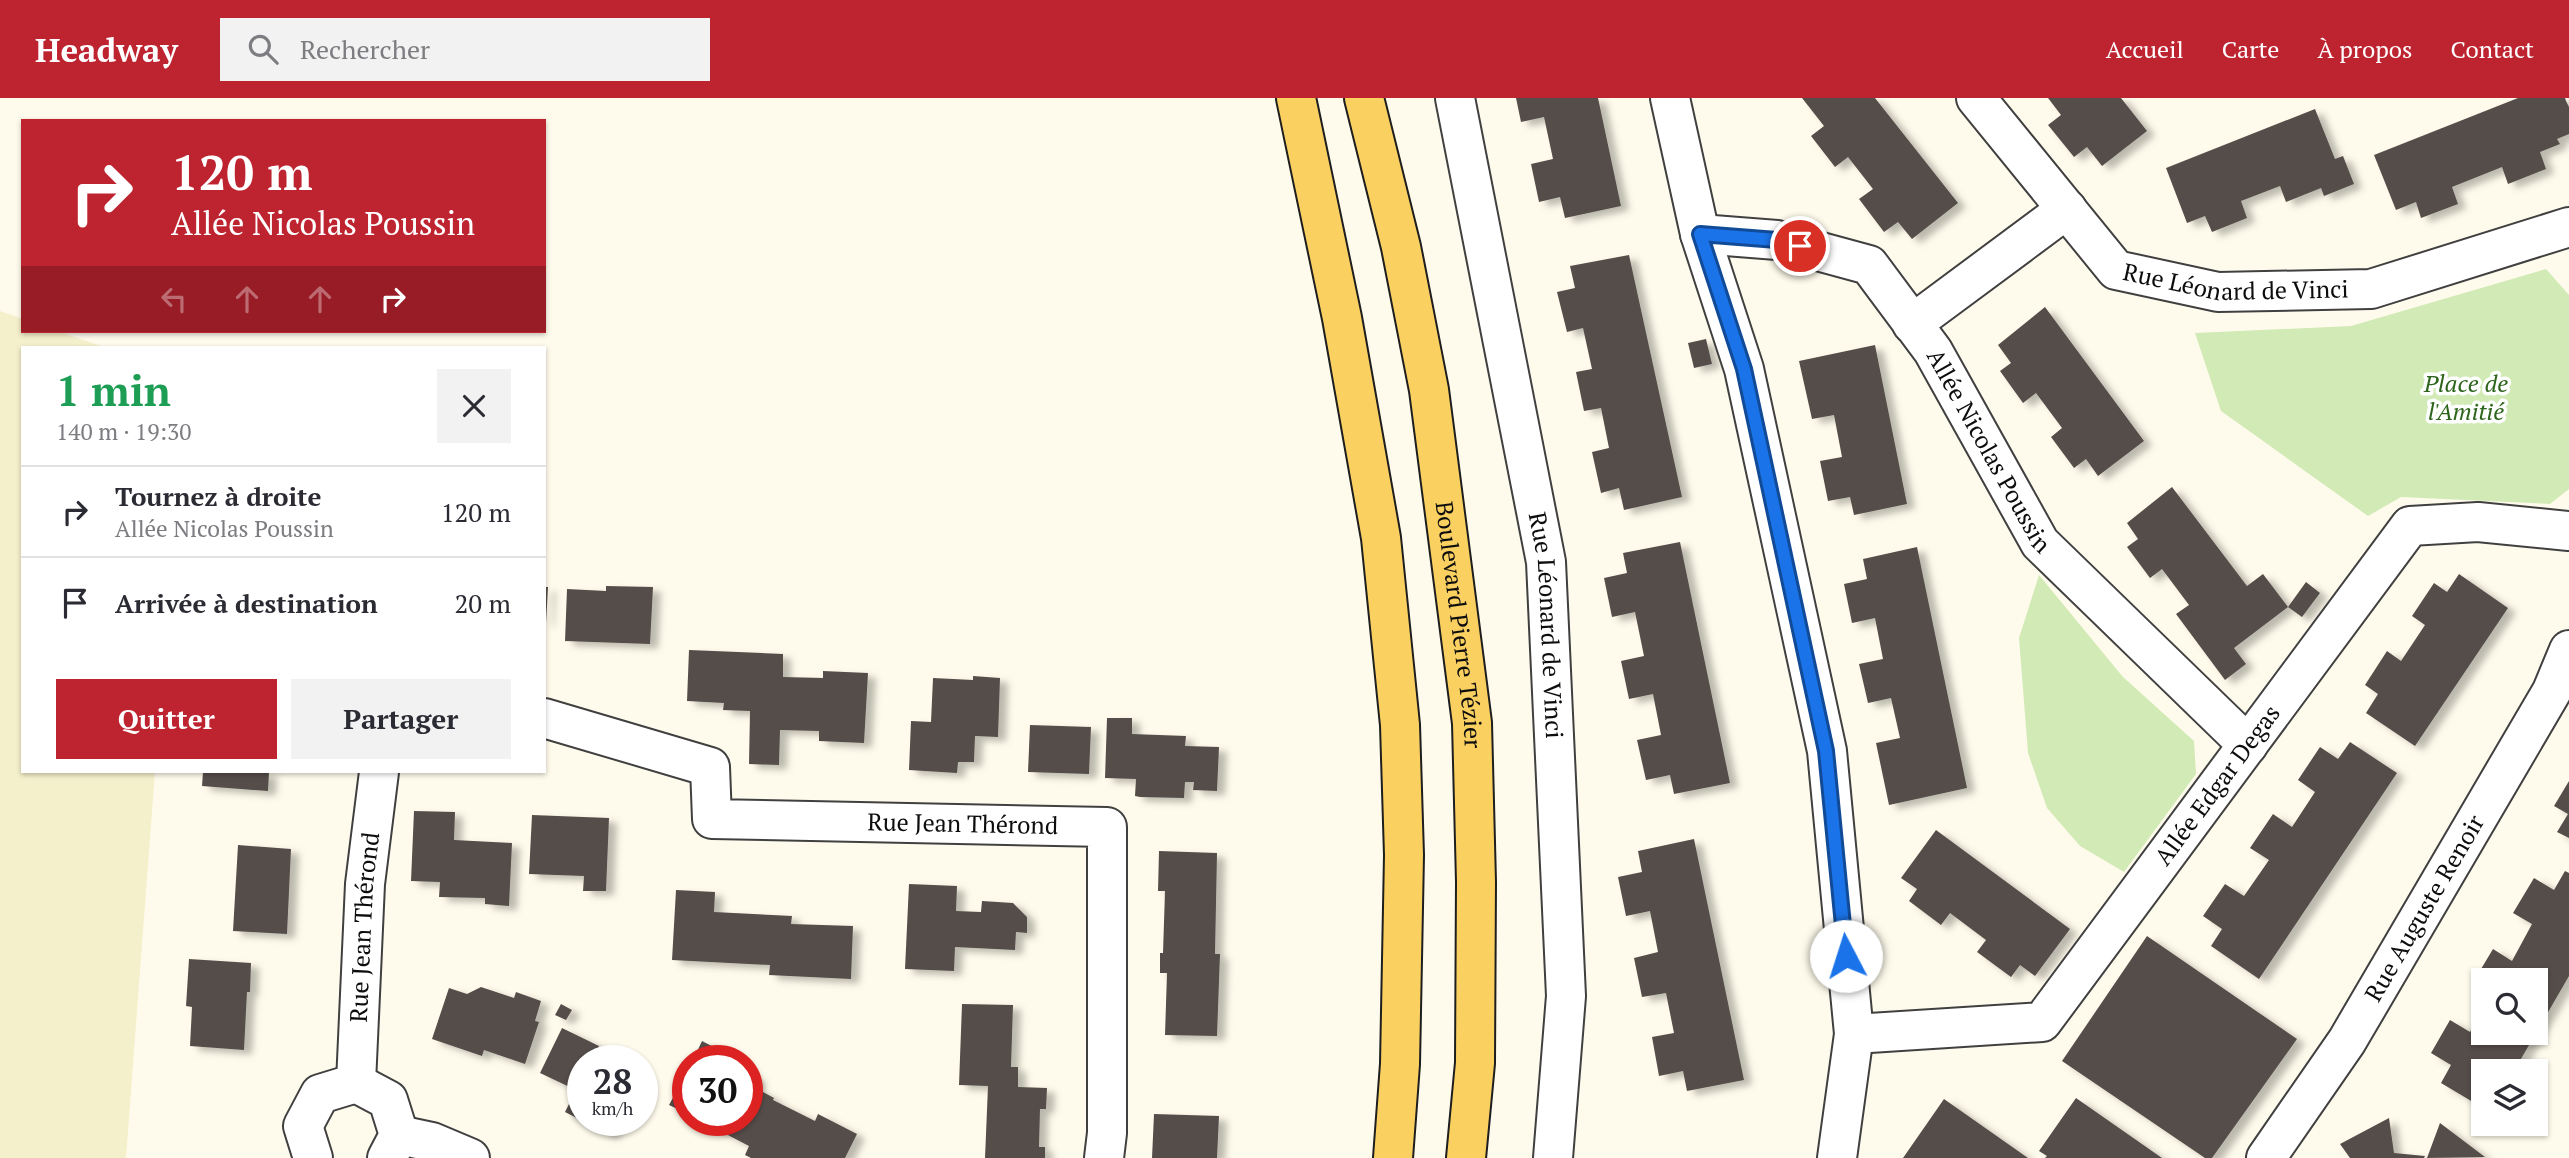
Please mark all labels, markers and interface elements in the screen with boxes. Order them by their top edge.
search box [220,18,710,81]
text: Headway [35,28,178,71]
icon: search [244,30,282,68]
text: Rechercher [300,32,430,66]
text: Accueil [2106,33,2184,65]
text: Carte [2222,33,2279,65]
text: À propos [2317,33,2413,65]
text: Contact [2451,33,2534,65]
text: 120 m [171,139,313,204]
icon: right [56,147,147,238]
text: Allée Nicolas Poussin [171,202,475,244]
pin [1770,216,1830,276]
icon: arrive [1781,227,1819,265]
street label: Rue Léonard de Vinci [2120,255,2349,307]
icon: left [155,280,193,318]
icon: ahead [228,280,266,318]
icon: ahead [301,280,339,318]
icon: right [374,280,412,318]
street label: Allée Nicolas Poussin [1920,343,2058,560]
text: 1 min [56,362,171,418]
park label: Place de l'Amitié [2423,367,2508,427]
button: close [437,369,511,443]
text: 140 m · 19:30 [56,416,191,447]
text: Tournez à droite [115,479,321,513]
icon: right [56,493,94,531]
text: 120 m [441,495,511,529]
street label: Boulevard Pierre Tézier [1429,499,1490,750]
street label: Rue Léonard de Vinci [1522,509,1571,739]
text: Allée Nicolas Poussin [115,513,334,544]
icon: arrive [56,584,94,622]
text: Arrivée à destination [115,586,378,620]
text: 20 m [455,586,511,620]
button: Quitter [56,679,277,759]
button: Partager [291,679,511,759]
street label: Allée Edgar Degas [2147,698,2287,872]
street label: Rue Jean Thérond [867,805,1058,841]
street label: Rue Auguste Renoir [2357,808,2491,1007]
street label: Rue Jean Thérond [342,830,386,1023]
position arrow [1809,919,1883,993]
map controls [2471,968,2548,1136]
button: search [2471,968,2548,1045]
speed limit sign: 30 [672,1045,763,1136]
text: 28 [593,1058,632,1104]
button: layers [2471,1059,2548,1136]
text: km/h [592,1096,633,1120]

